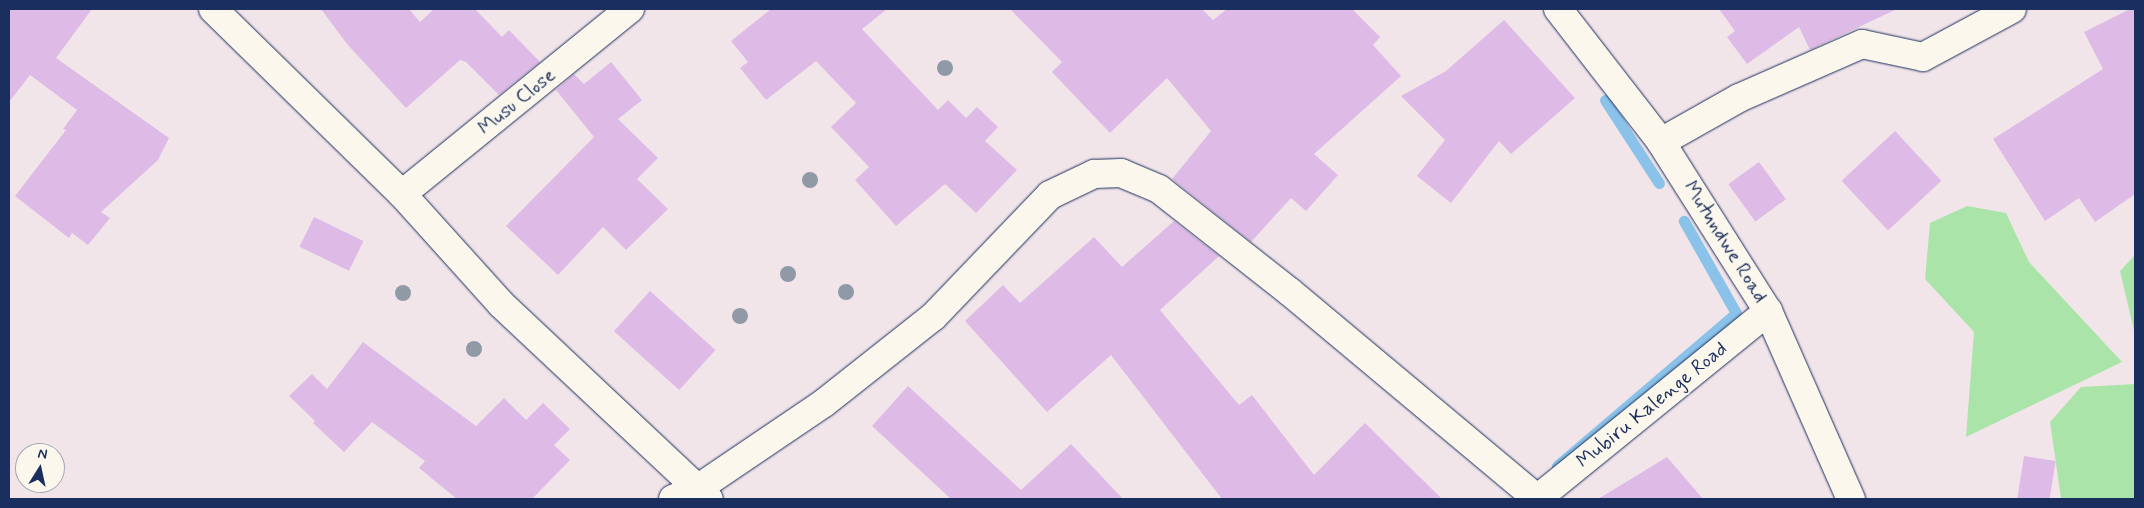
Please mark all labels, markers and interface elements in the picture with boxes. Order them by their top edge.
street label: Musu Close [473,63,561,141]
street label: Mutundwe Road [1678,177,1772,307]
street label: Mubiru Kalenge Road [1572,337,1732,473]
north arrow [15,443,65,493]
text: N [36,445,49,464]

